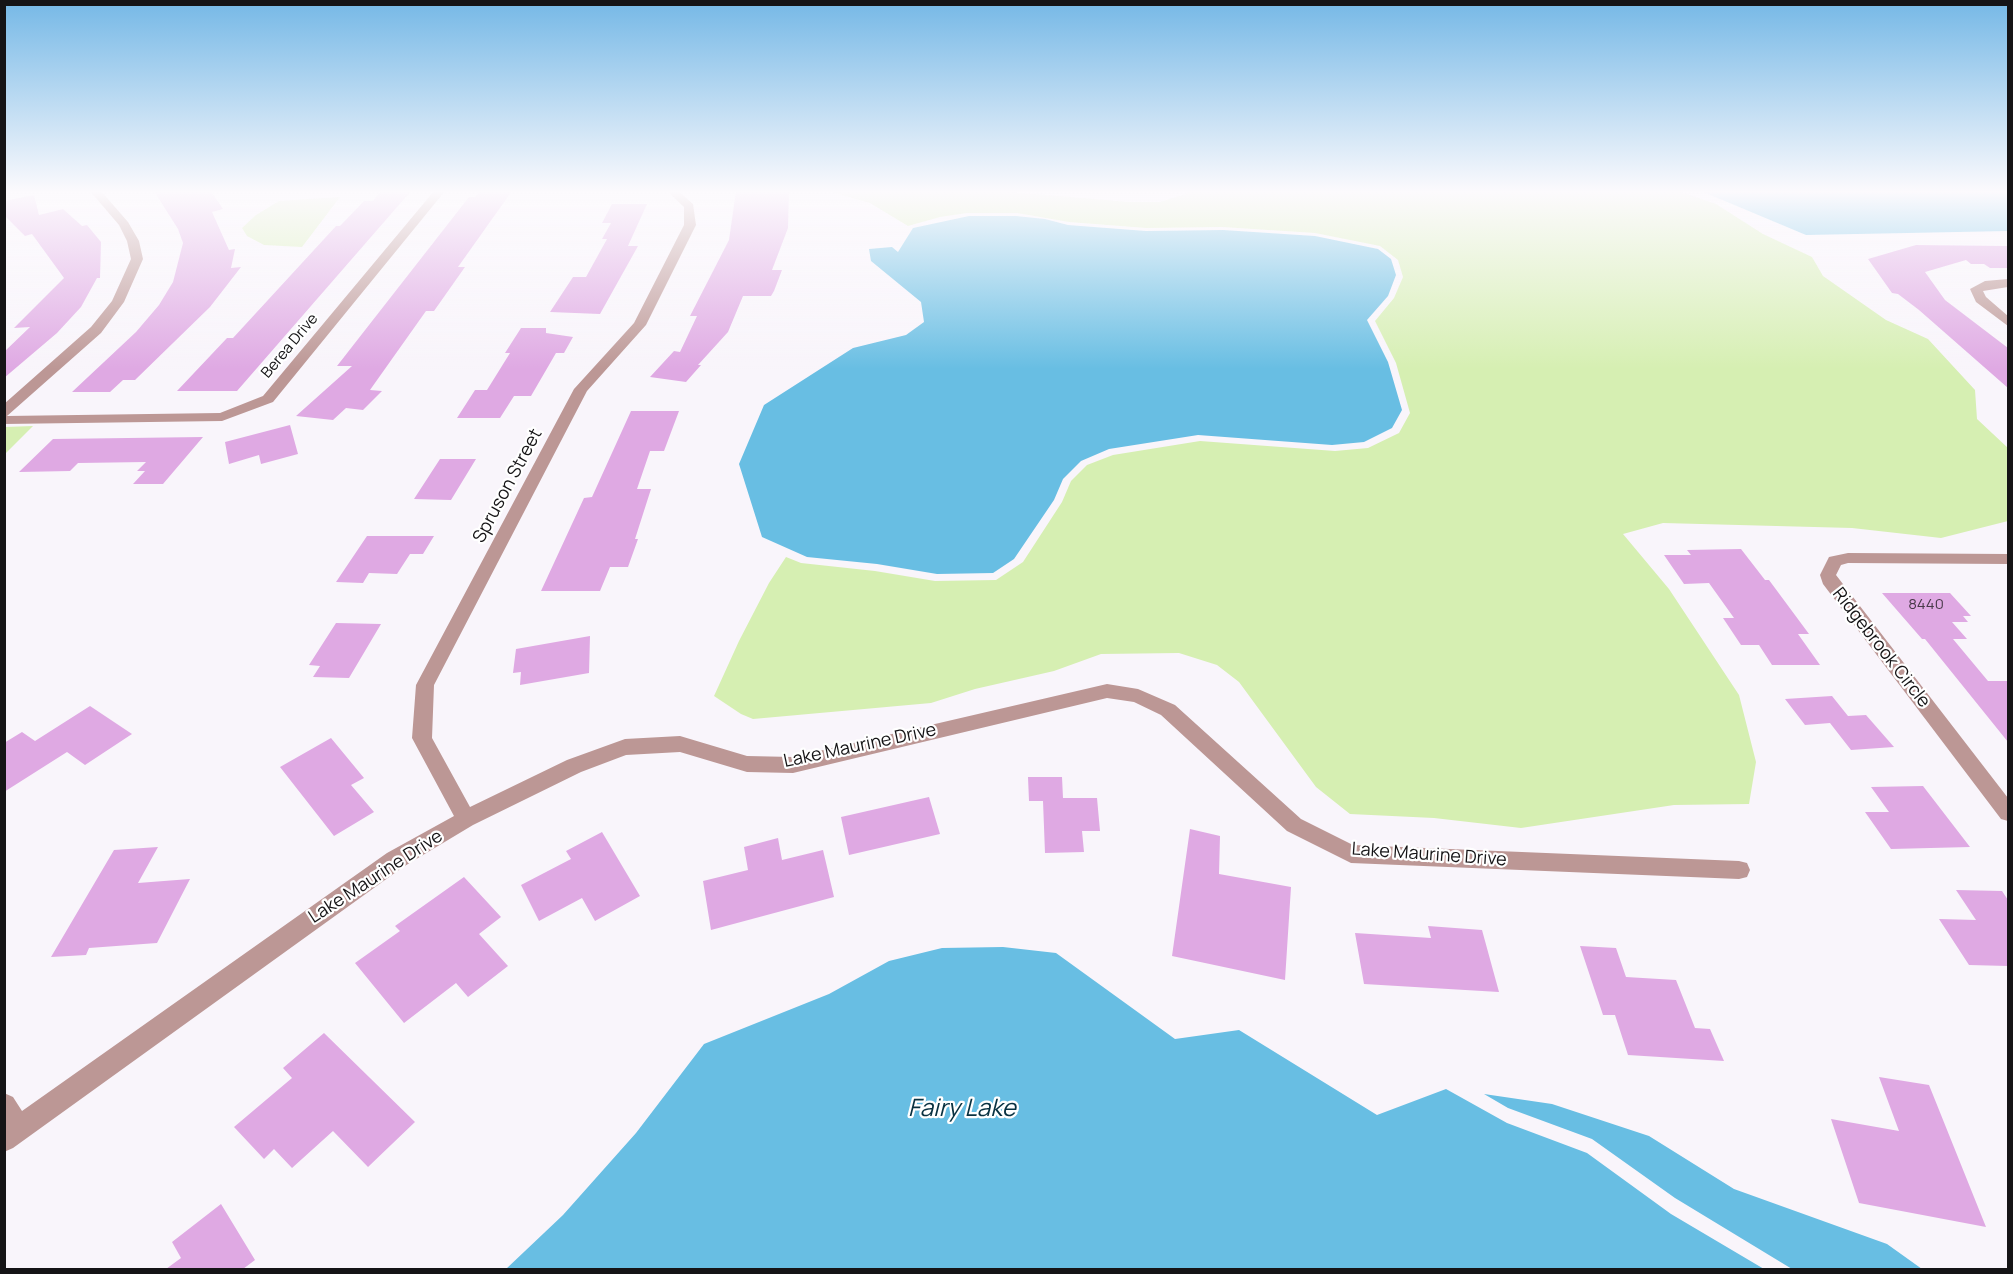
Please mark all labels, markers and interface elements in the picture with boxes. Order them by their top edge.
street label: Berea Drive [258,310,322,382]
street label: Spruson Street [469,425,547,547]
street label: Ridgebrook Circle [1828,584,1934,712]
house number: 8440 [1908,596,1944,614]
street label: Lake Maurine Drive [782,719,938,773]
street label: Lake Maurine Drive [305,826,447,928]
street label: Lake Maurine Drive [1351,839,1507,871]
water label: Fairy Lake [908,1095,1016,1123]

